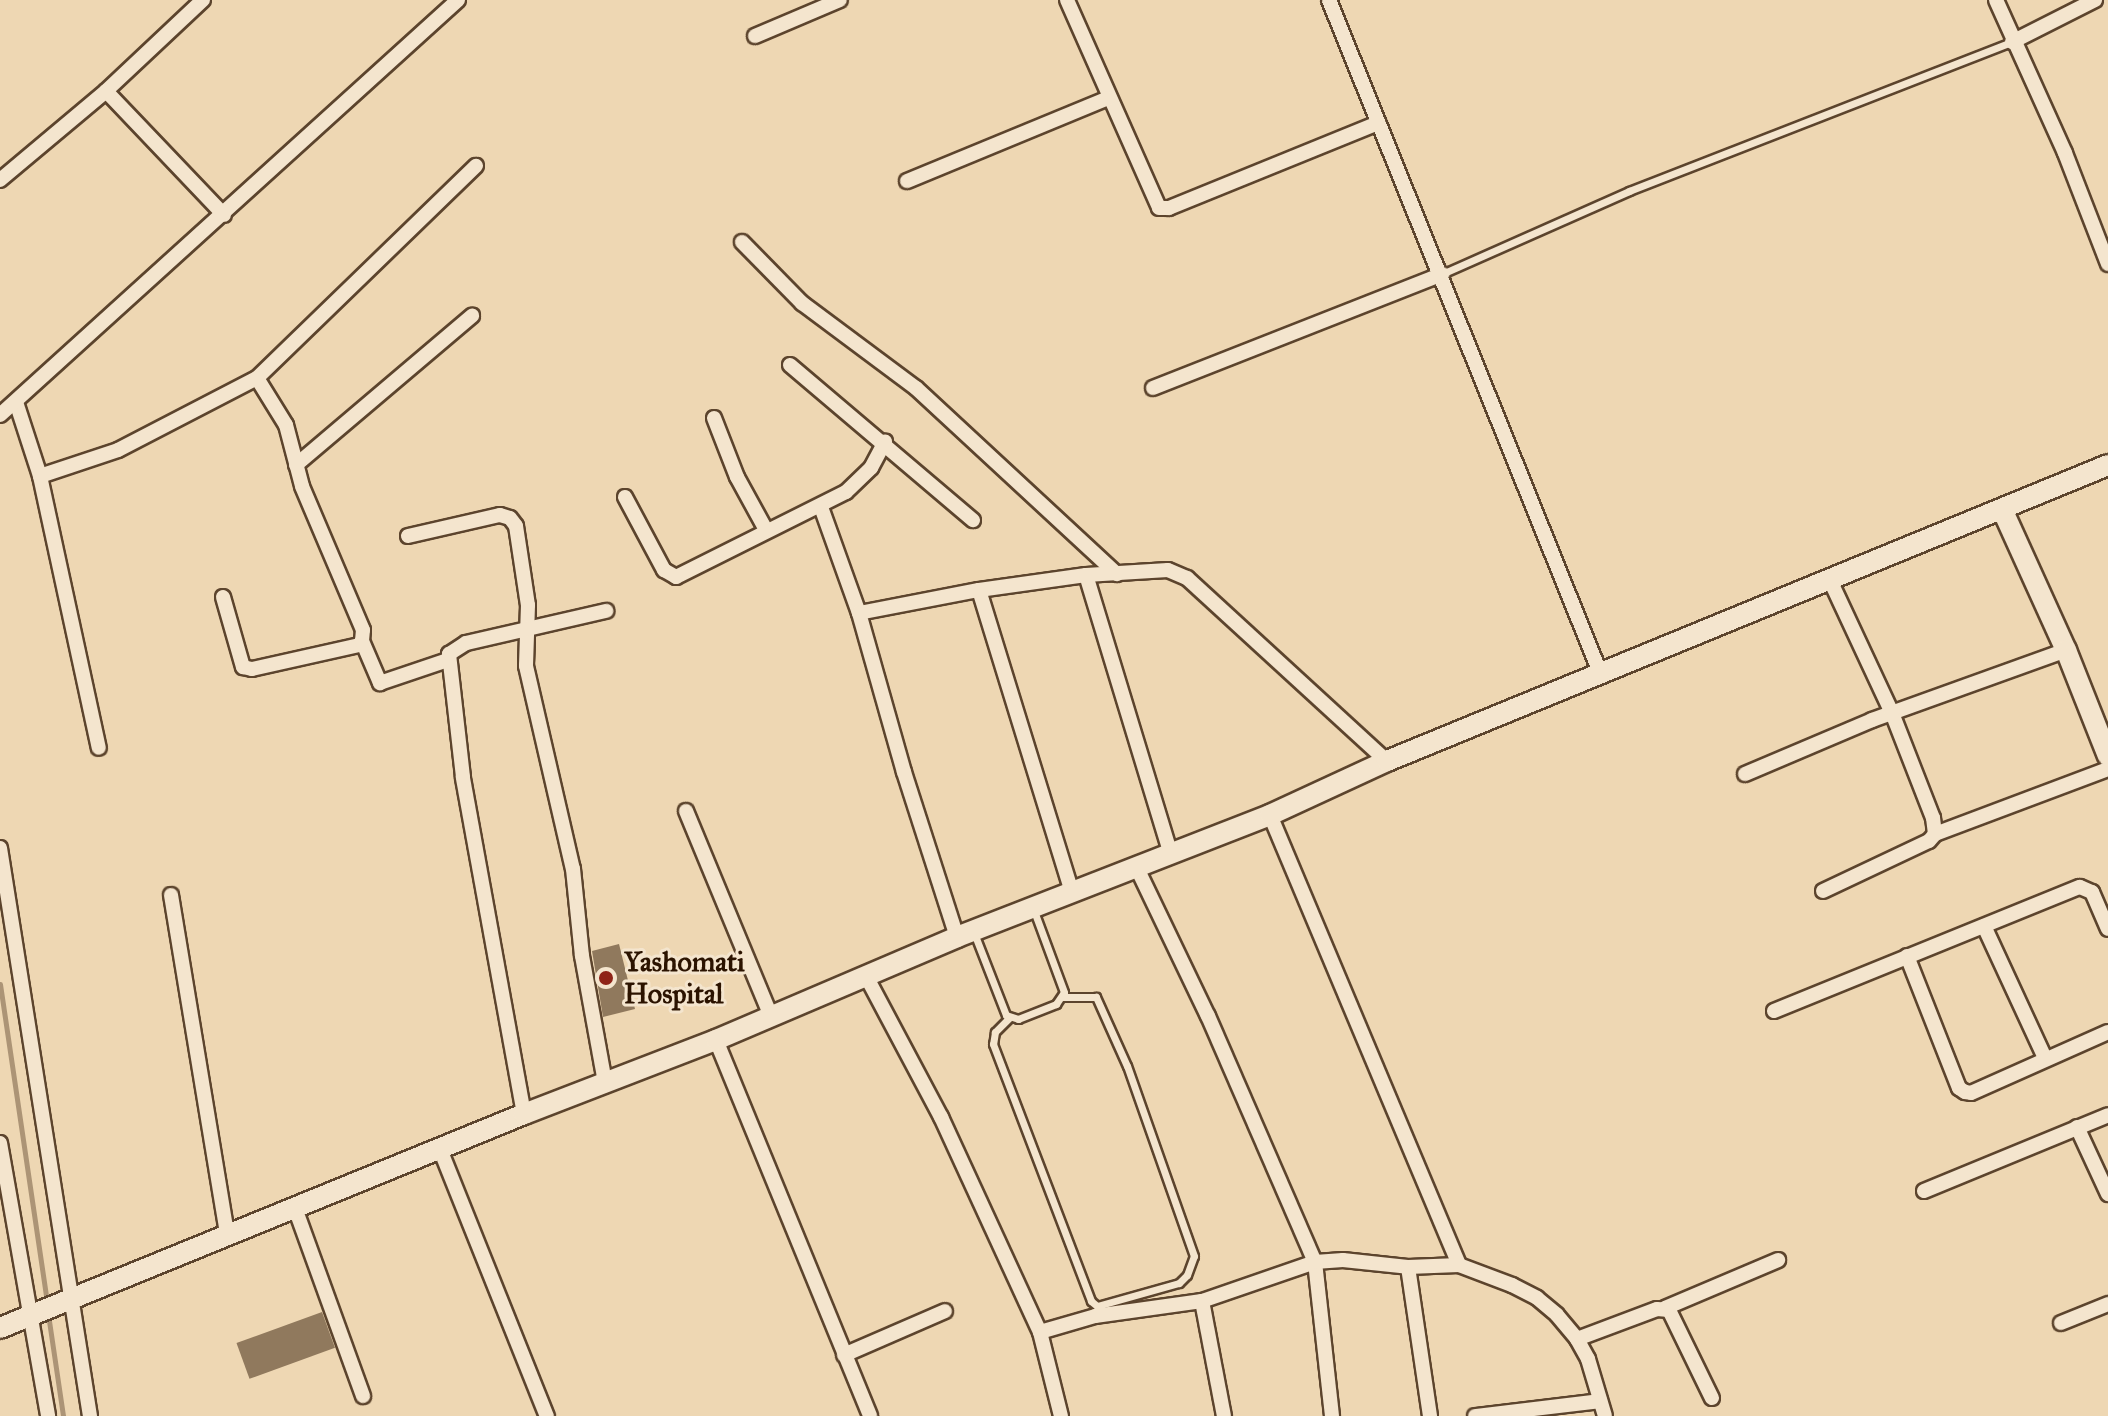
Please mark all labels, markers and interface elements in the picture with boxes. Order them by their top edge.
place label: Yashomati Hospital [624,945,745,1011]
marker: Yashomati Hospital [595,967,617,989]

